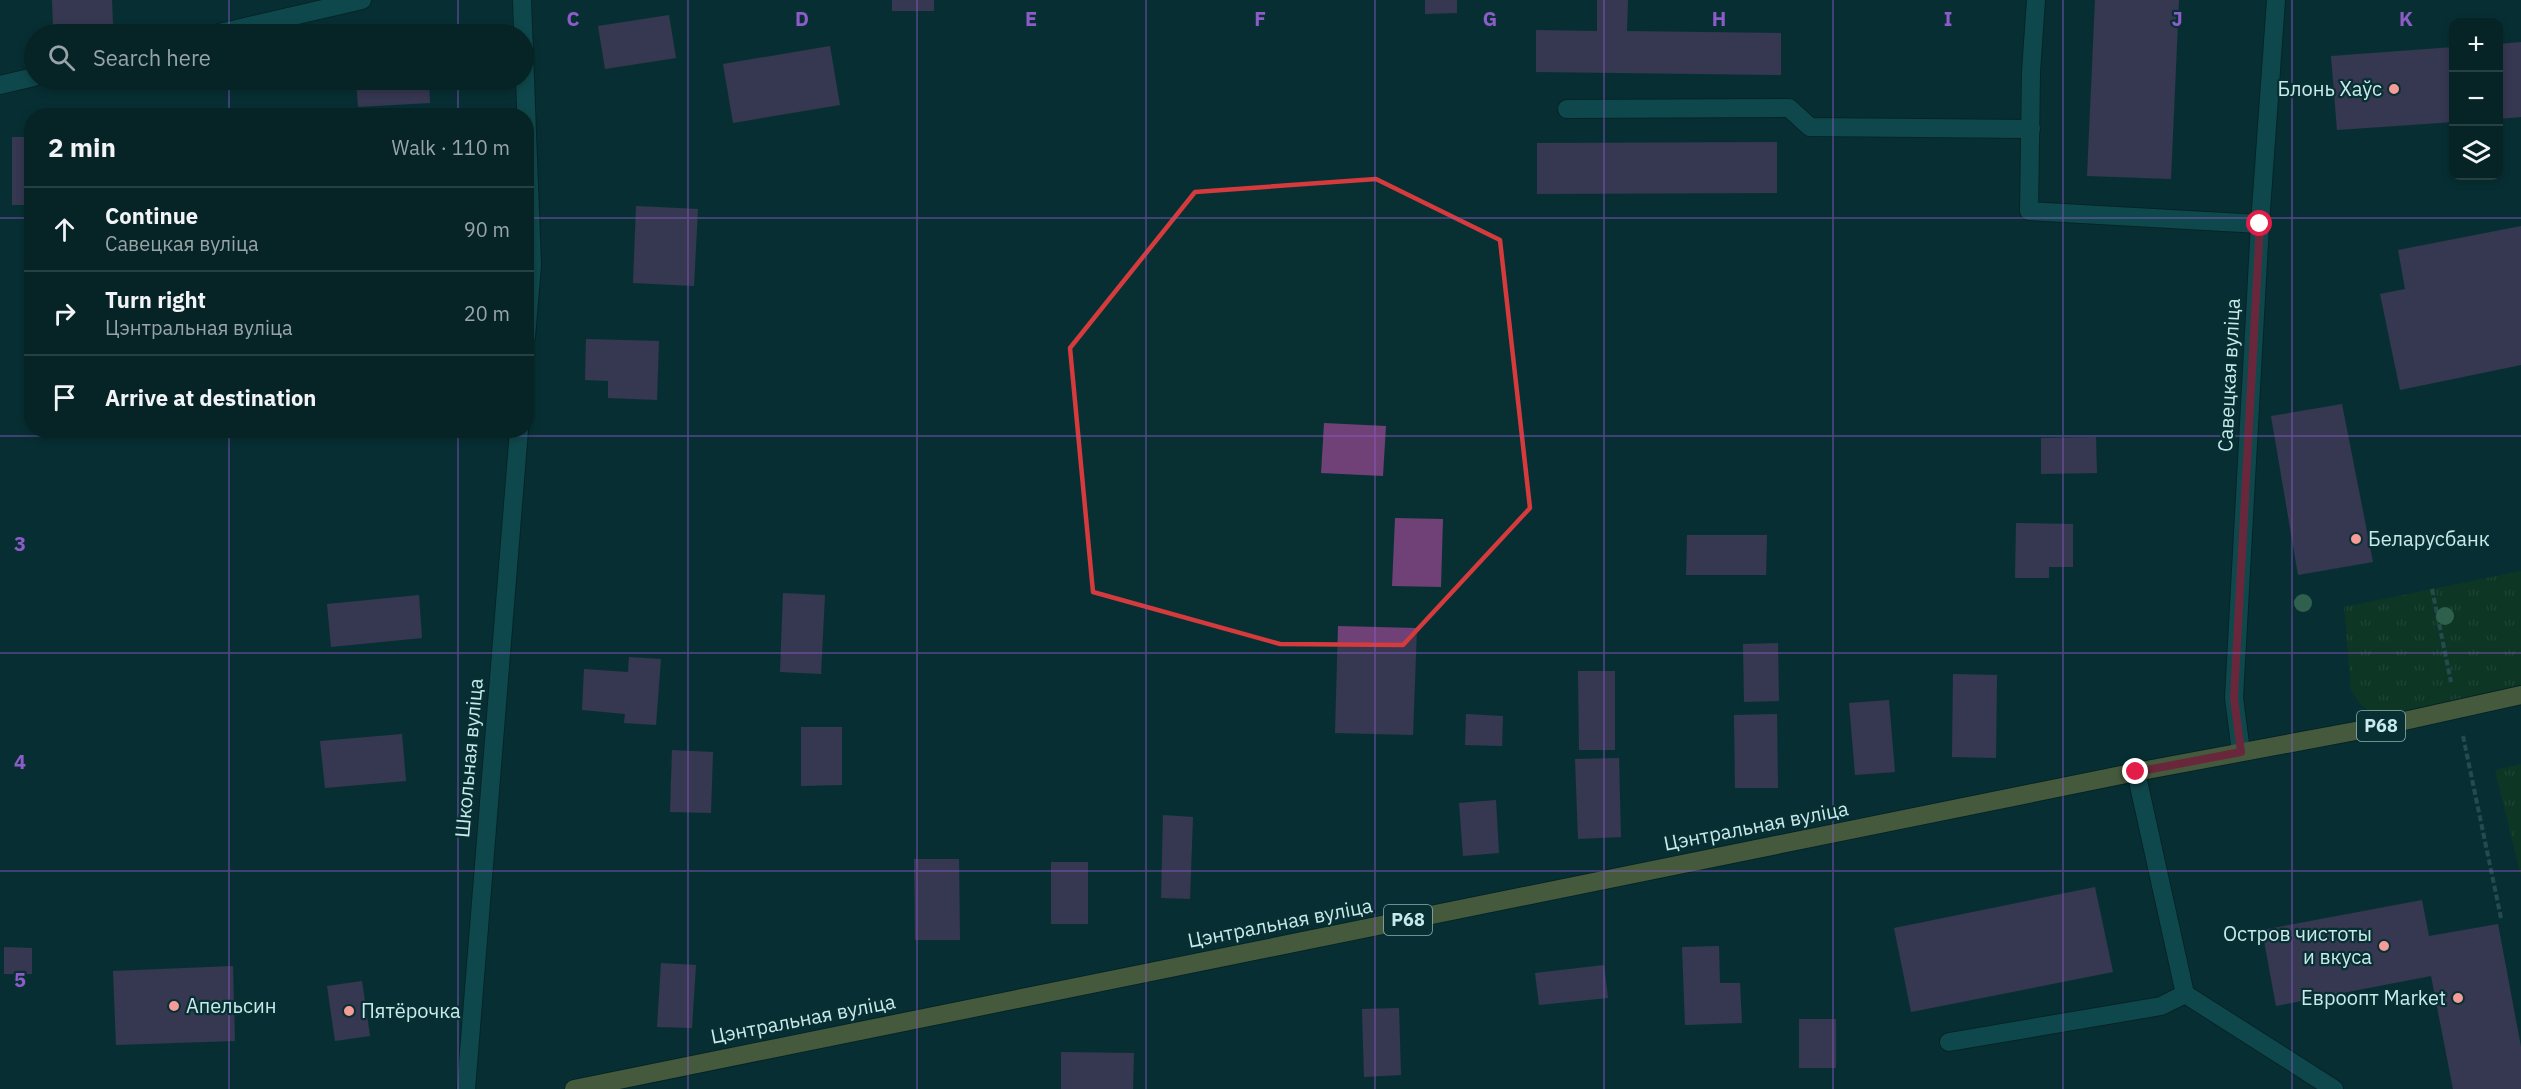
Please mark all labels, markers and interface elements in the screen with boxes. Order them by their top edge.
text: C [566,5,580,32]
text: D [795,5,809,32]
text: E [1025,5,1037,32]
text: F [1254,5,1266,32]
text: G [1483,5,1497,32]
text: H [1712,5,1726,32]
text: I [1944,5,1952,32]
text: J [2171,5,2183,32]
text: K [2399,5,2413,32]
map controls [2449,18,2503,180]
button: + [2449,18,2503,72]
search box [24,24,534,90]
icon: search [45,41,78,74]
text: Search here [93,43,211,72]
button: − [2449,72,2503,126]
place label: Блонь Хаўс [2278,75,2382,102]
marker: Блонь Хаўс [2387,82,2401,96]
button: layers [2449,126,2503,180]
text: 2 min [48,130,116,164]
text: Walk · 110 m [392,134,510,161]
text: Continue [105,201,198,230]
route start [2246,210,2272,236]
icon: ahead [48,213,81,246]
text: 90 m [464,216,510,243]
text: Савецкая вуліца [105,230,259,257]
text: Turn right [105,285,206,314]
icon: right [48,297,81,330]
street label: Савецкая вуліца [2211,297,2246,452]
text: 20 m [464,300,510,327]
text: Цэнтральная вуліца [105,314,293,341]
icon: arrive [48,381,81,414]
text: Arrive at destination [105,383,316,412]
place label: Беларусбанк [2368,525,2490,552]
text: 3 [14,530,26,557]
marker: Беларусбанк [2349,532,2363,546]
street label: Школьная вуліца [448,677,489,839]
road number: Р68 [2357,711,2405,741]
text: 4 [14,748,26,775]
route end [2122,758,2148,784]
street label: Цэнтральная вуліца [1661,794,1851,857]
street label: Цэнтральная вуліца [1185,891,1375,954]
road number: Р68 [1384,905,1432,935]
place label: Остров чистоты и вкуса [2223,920,2372,970]
marker: Остров чистоты и вкуса [2377,939,2391,953]
text: 5 [14,966,26,993]
place label: Евроопт Market [2301,984,2446,1011]
street label: Цэнтральная вуліца [708,987,898,1050]
marker: Евроопт Market [2451,991,2465,1005]
place label: Апельсин [186,992,277,1019]
place label: Пятёрочка [361,997,461,1024]
marker: Апельсин [167,999,181,1013]
marker: Пятёрочка [342,1004,356,1018]

